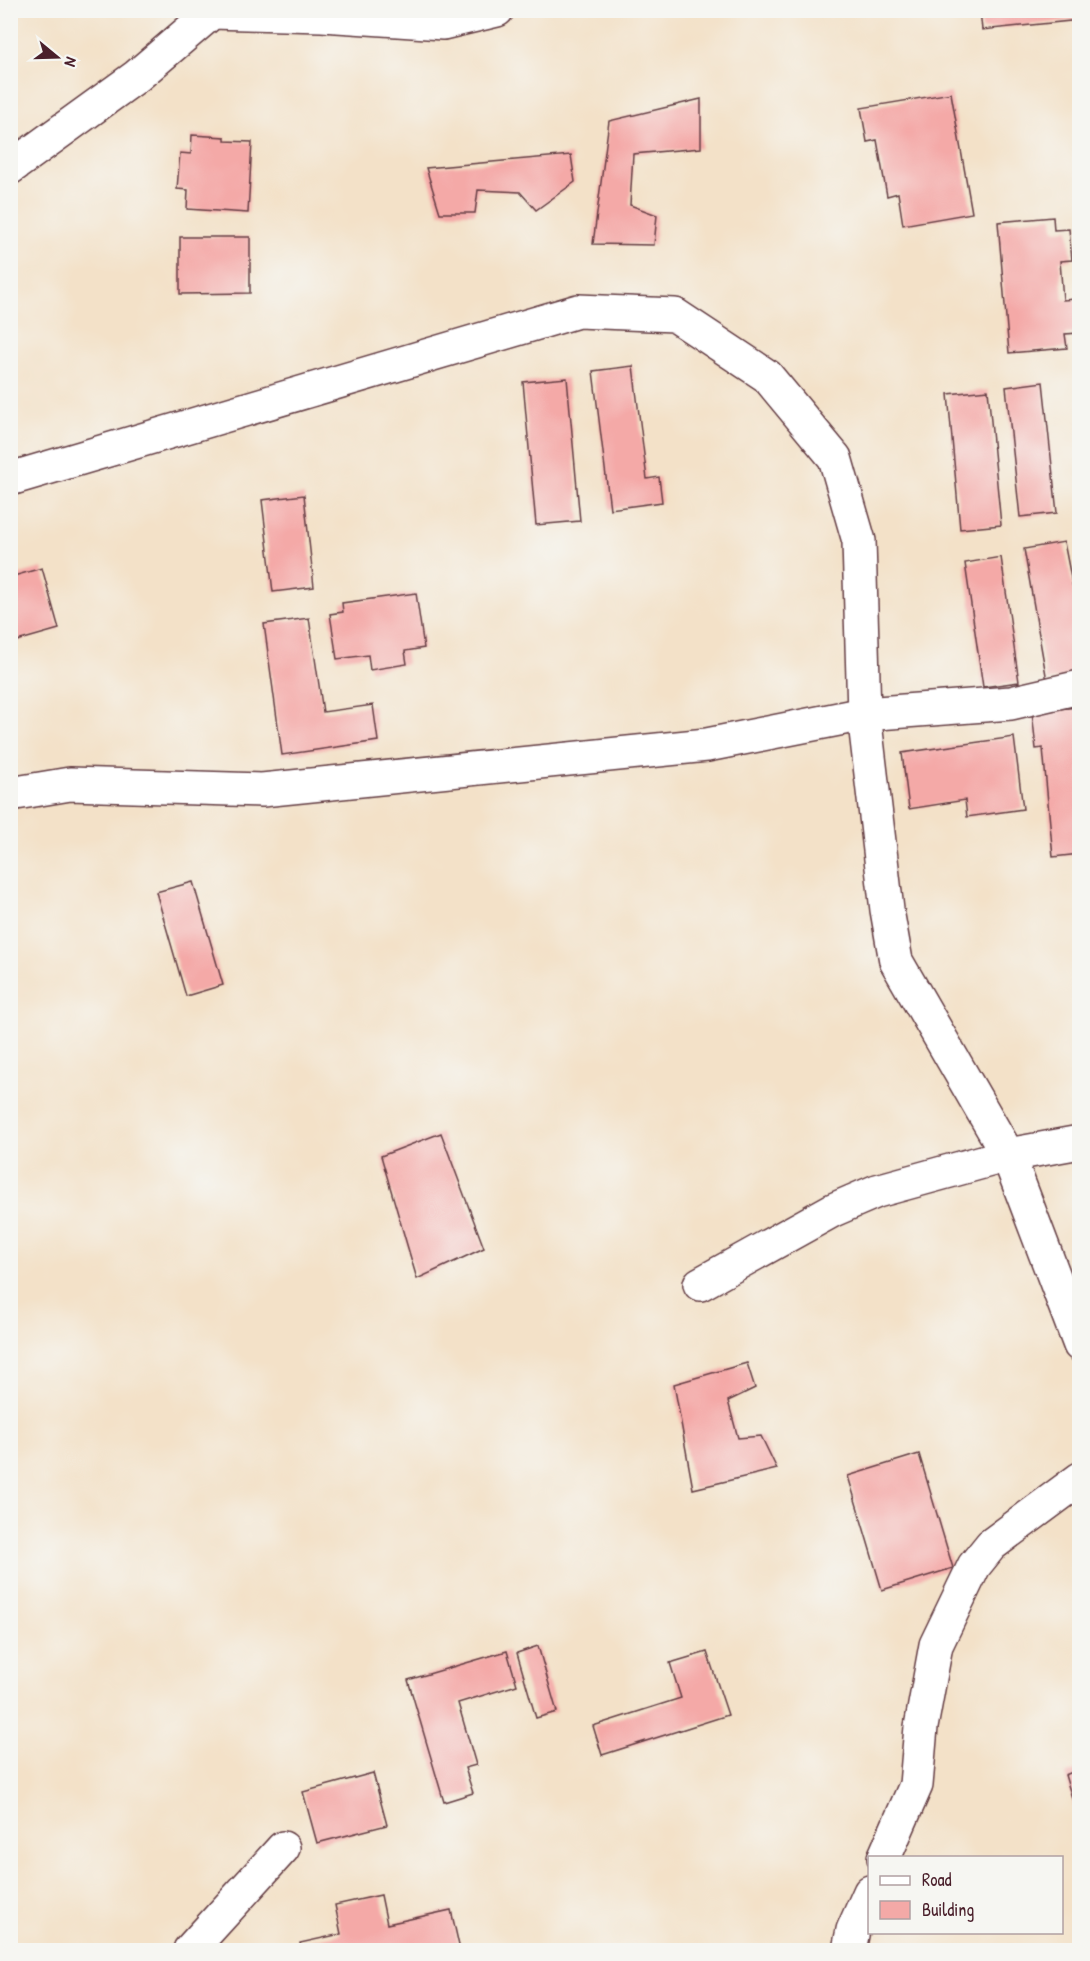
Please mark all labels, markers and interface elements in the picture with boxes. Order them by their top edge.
north arrow [27,27,87,87]
text: N [59,54,83,70]
legend [868,1856,1063,1934]
text: Road [922,1867,952,1892]
text: Building [922,1897,974,1922]

